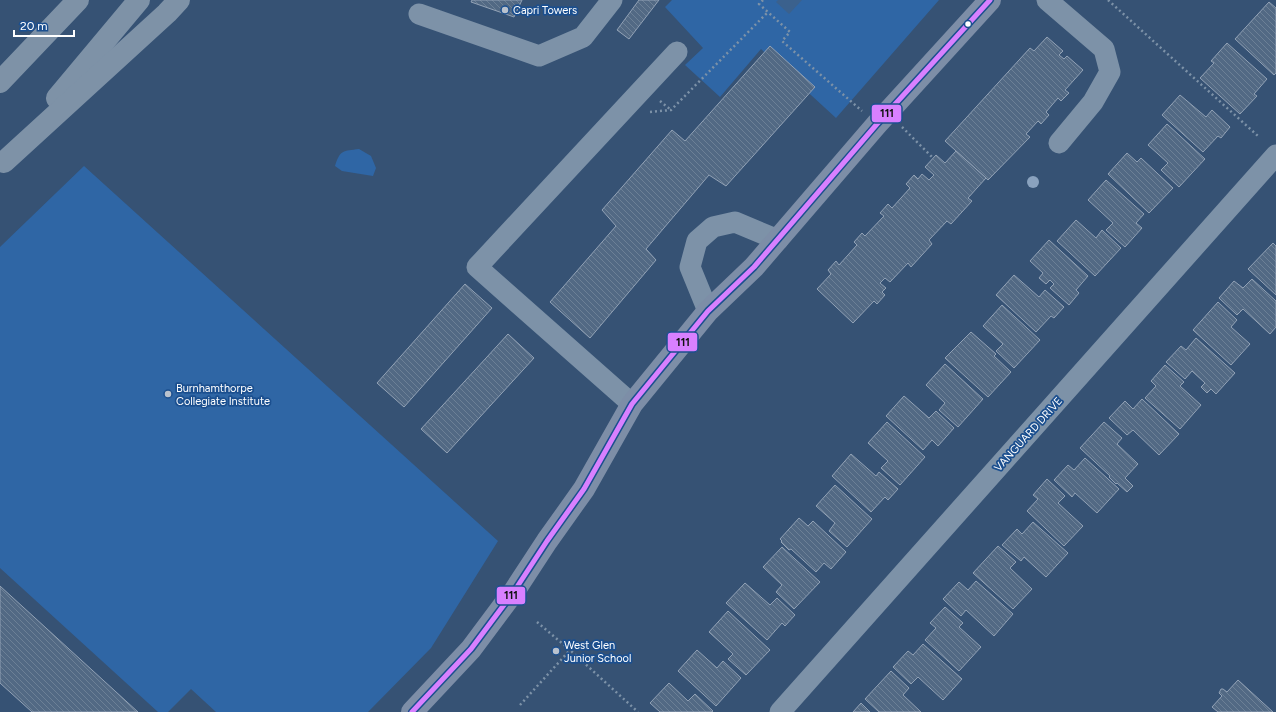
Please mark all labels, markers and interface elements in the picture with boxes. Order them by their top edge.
place label: Capri Towers [513,4,577,17]
marker: Capri Towers [500,5,510,15]
scale bar [14,12,74,38]
text: 20 m [20,19,48,33]
unlabelled marker [963,19,973,29]
line badge: 111 [871,104,902,123]
text: 111 [880,107,894,120]
line badge: 111 [667,332,698,352]
text: 111 [676,336,690,349]
place label: Burnhamthorpe Collegiate Institute [176,382,270,408]
marker: Burnhamthorpe Collegiate Institute [163,389,173,399]
street label: VANGUARD DRIVE [992,395,1065,474]
line badge: 111 [496,586,526,605]
text: 111 [504,589,518,602]
place label: West Glen Junior School [564,639,631,665]
marker: West Glen Junior School [551,646,561,656]

